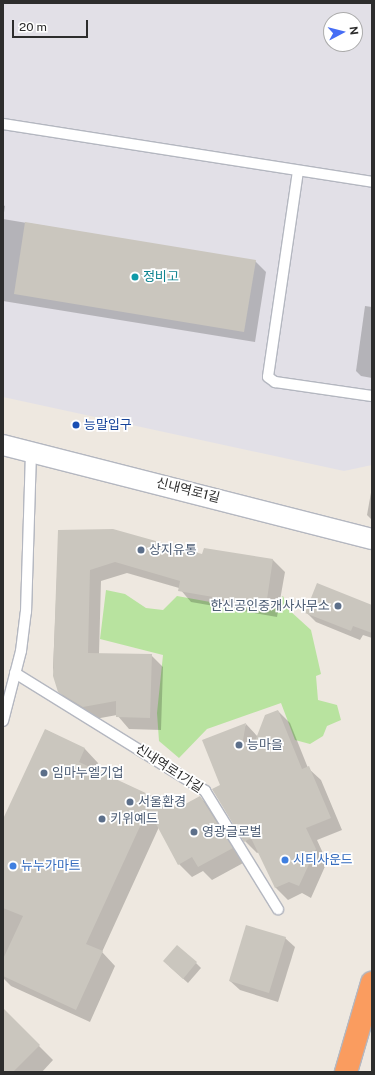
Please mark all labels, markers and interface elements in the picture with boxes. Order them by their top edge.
scale bar [14,12,90,38]
north arrow [323,12,363,52]
text: 20 m [19,20,47,34]
text: N [347,26,360,36]
place label: 정비고 [143,269,179,285]
marker: 정비고 [130,272,140,282]
place label: 능말입구 [84,417,132,433]
marker: 능말입구 [71,420,81,430]
street label: 신내역로1길 [155,476,221,506]
place label: 상지유통 [149,542,197,558]
marker: 상지유통 [136,545,146,555]
place label: 한신공인중개사사무소 [210,598,330,614]
marker: 한신공인중개사사무소 [333,601,343,611]
place label: 능마을 [247,737,283,753]
marker: 능마을 [234,740,244,750]
street label: 신내역로1가길 [132,741,206,797]
place label: 임마누엘기업 [52,765,124,781]
marker: 임마누엘기업 [39,768,49,778]
place label: 서울환경 [138,794,186,810]
marker: 서울환경 [125,797,135,807]
place label: 키위예드 [110,811,158,827]
marker: 키위예드 [97,814,107,824]
place label: 영광글로벌 [202,824,262,840]
marker: 영광글로벌 [189,827,199,837]
place label: 시티사운드 [293,852,353,868]
marker: 시티사운드 [280,855,290,865]
place label: 뉴누가마트 [21,858,81,874]
marker: 뉴누가마트 [8,861,18,871]

